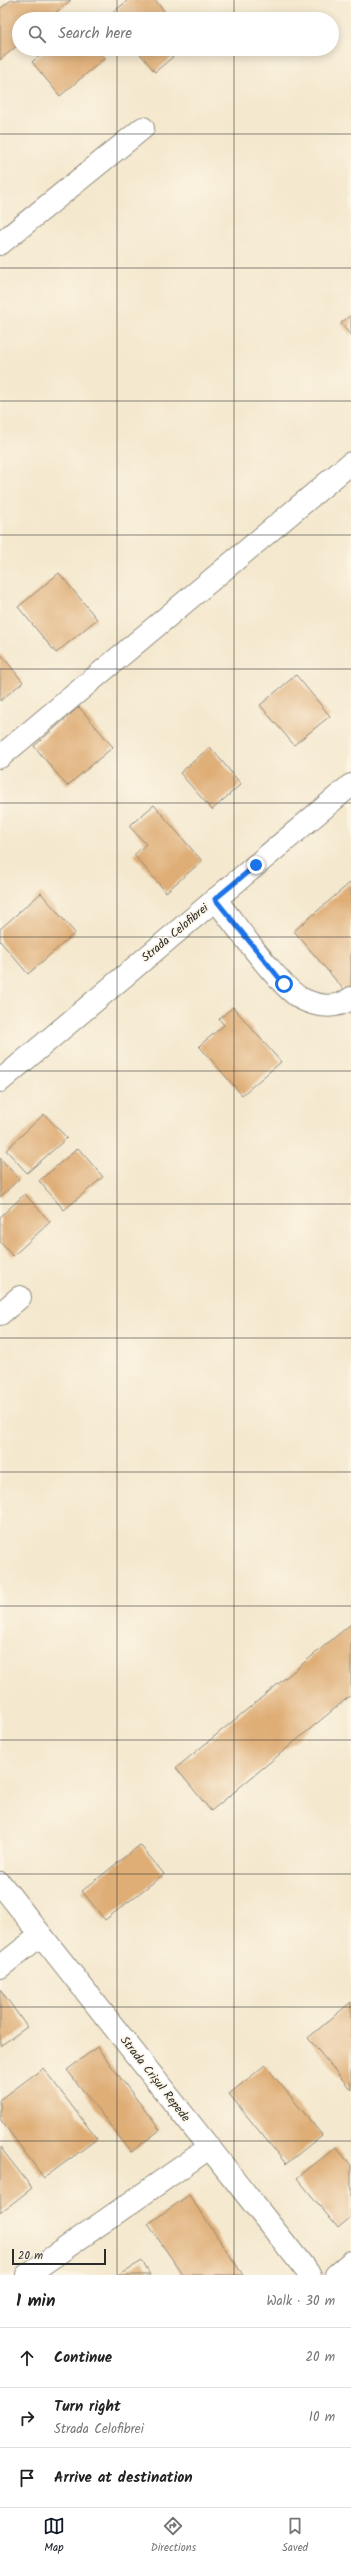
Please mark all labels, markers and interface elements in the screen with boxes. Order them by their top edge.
search box [12,12,339,56]
text: Search here [58,22,132,46]
icon: search [26,23,48,45]
route end [247,856,265,874]
street label: Strada Celofibrei [137,898,214,967]
route start [275,975,293,993]
street label: Strada Crișul Repede [115,2032,195,2127]
scale bar [12,2247,106,2266]
text: 20 m [18,2247,43,2265]
text: 1 min [16,2288,55,2315]
text: Walk · 30 m [266,2291,335,2312]
text: Continue [54,2346,112,2370]
icon: ahead [16,2347,38,2369]
text: 20 m [305,2347,335,2368]
text: Turn right [54,2395,121,2419]
icon: right [16,2407,38,2429]
text: 10 m [309,2407,335,2428]
text: Strada Celofibrei [54,2419,144,2440]
text: Arrive at destination [54,2466,193,2490]
icon: arrive [16,2467,38,2489]
tab: Map [43,2515,65,2557]
tab: Directions [151,2515,196,2557]
tab: Saved [282,2515,308,2557]

